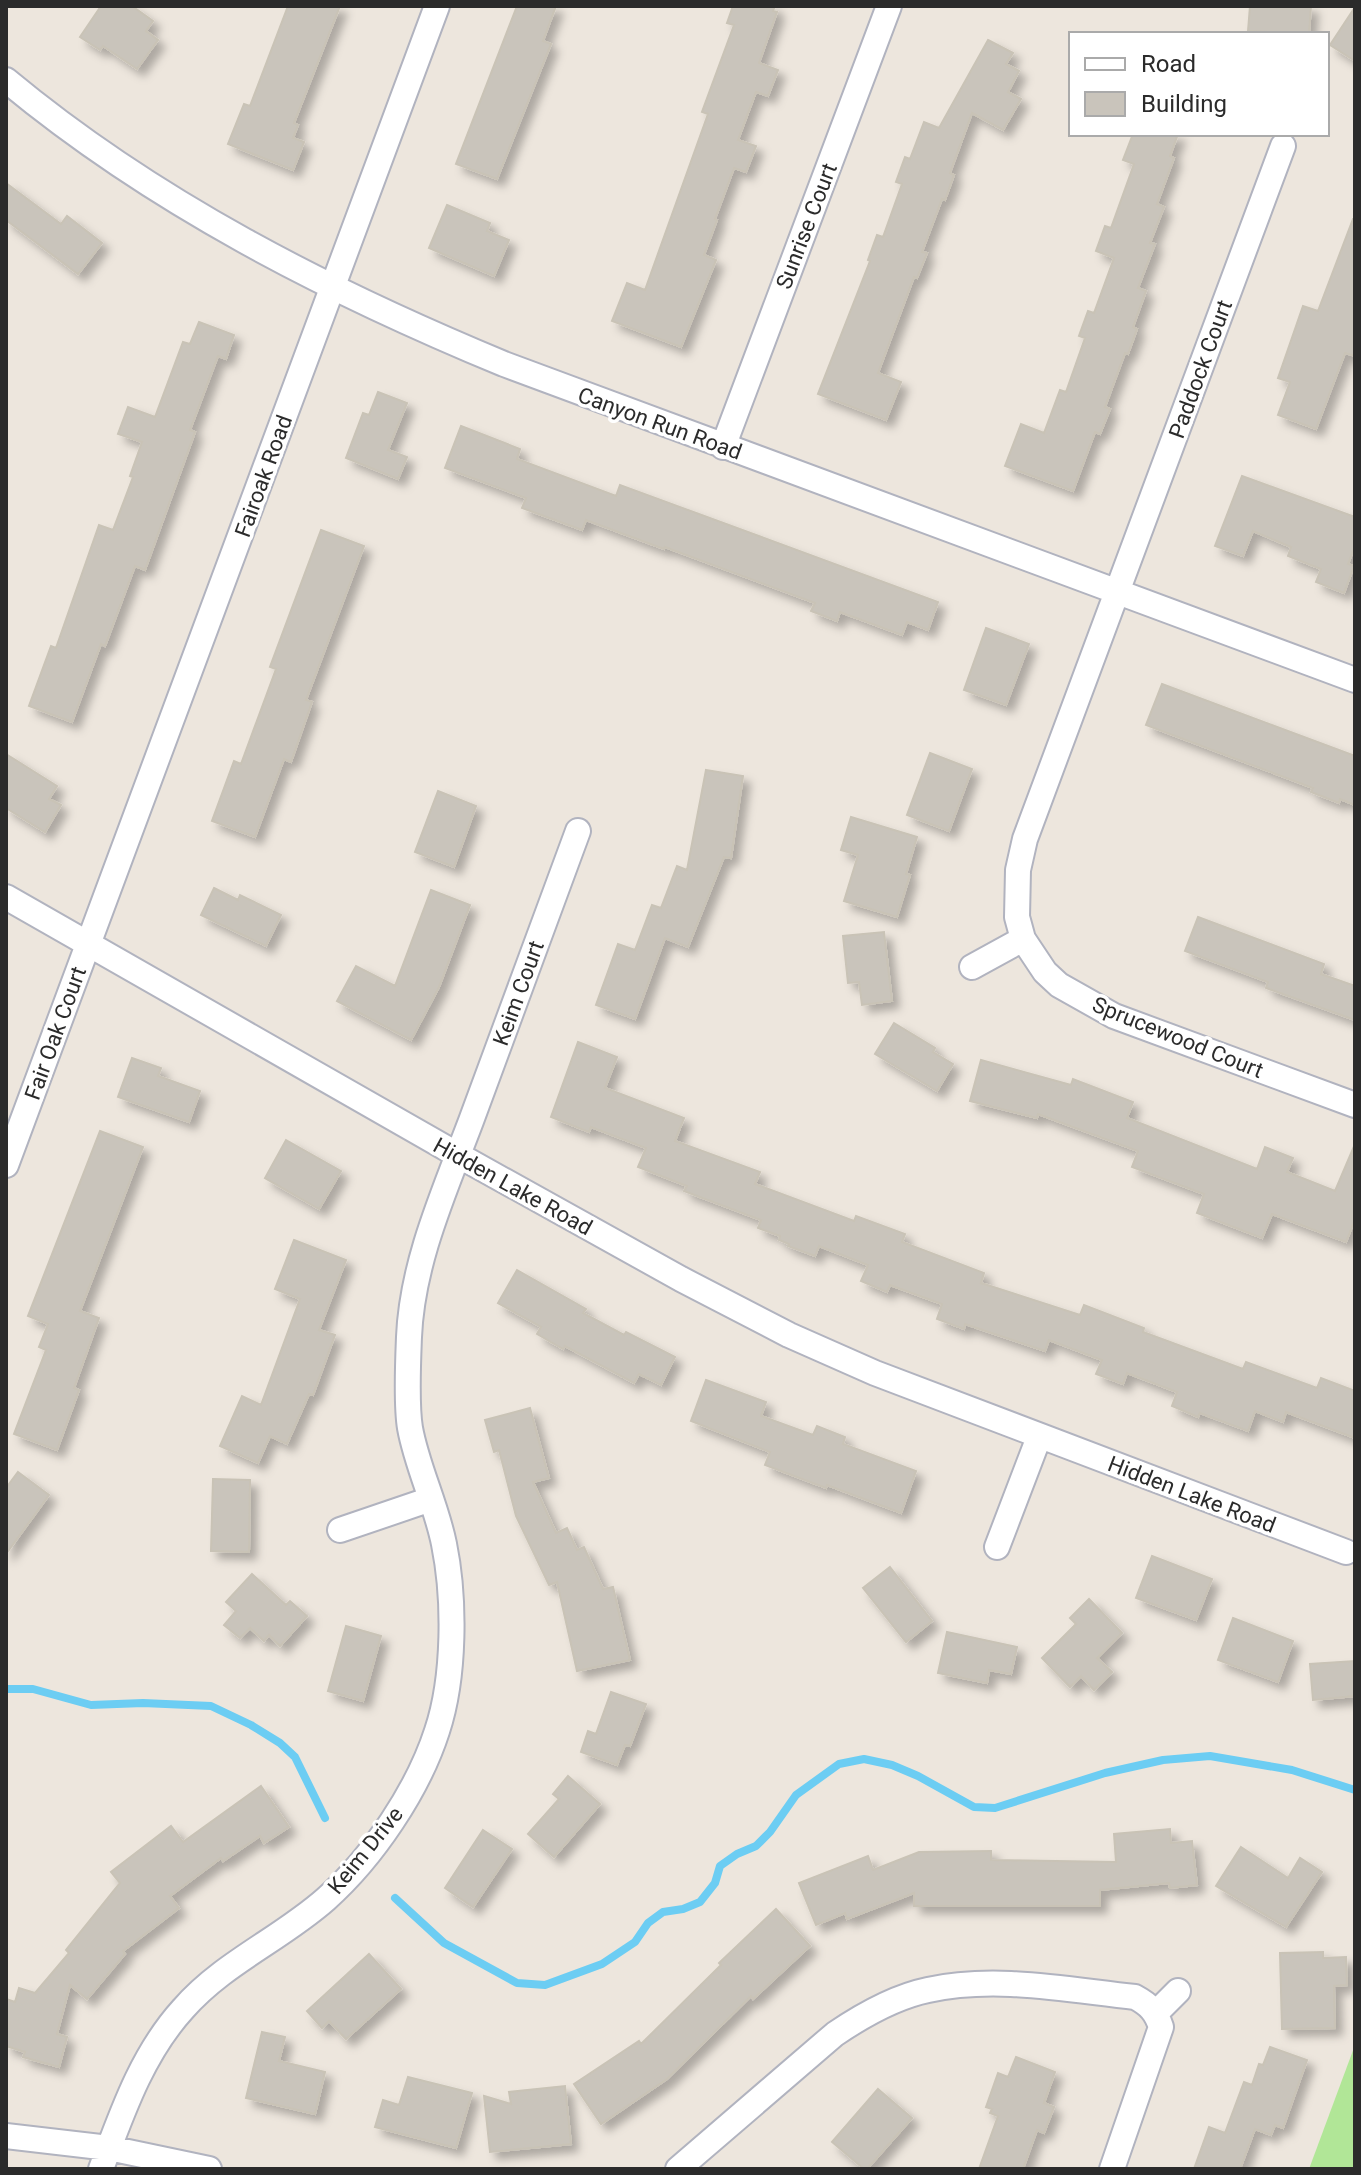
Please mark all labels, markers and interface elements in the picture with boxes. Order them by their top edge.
legend [1069,32,1329,136]
text: Road [1141,50,1196,78]
text: Building [1141,90,1227,118]
street label: Sunrise Court [771,160,842,293]
street label: Paddock Court [1164,297,1237,442]
street label: Canyon Run Road [574,382,745,465]
street label: Fairoak Road [230,412,297,541]
street label: Keim Court [488,937,549,1049]
street label: Fair Oak Court [20,963,91,1103]
street label: Sprucewood Court [1089,992,1267,1083]
street label: Hidden Lake Road [429,1132,596,1240]
street label: Hidden Lake Road [1104,1451,1279,1538]
street label: Keim Drive [323,1802,408,1899]

